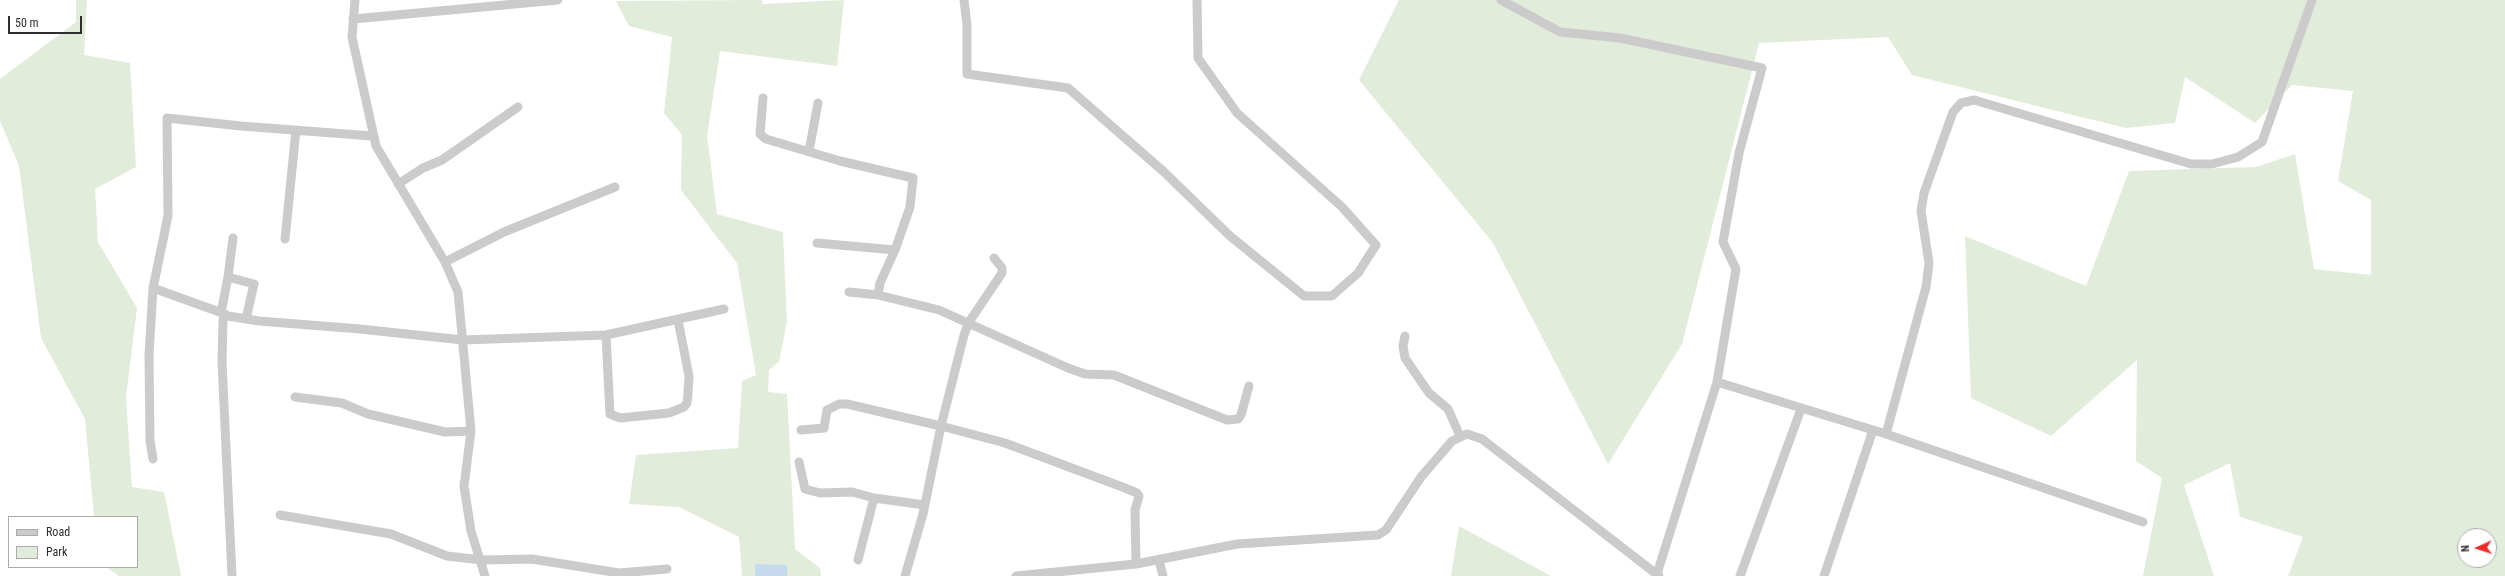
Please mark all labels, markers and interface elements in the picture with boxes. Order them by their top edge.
scale bar [10,8,84,34]
text: 50 m [15,16,39,30]
legend [8,516,138,568]
text: Road [46,525,70,539]
north arrow [2457,528,2497,568]
text: Park [46,545,67,559]
text: N [2459,545,2472,552]

